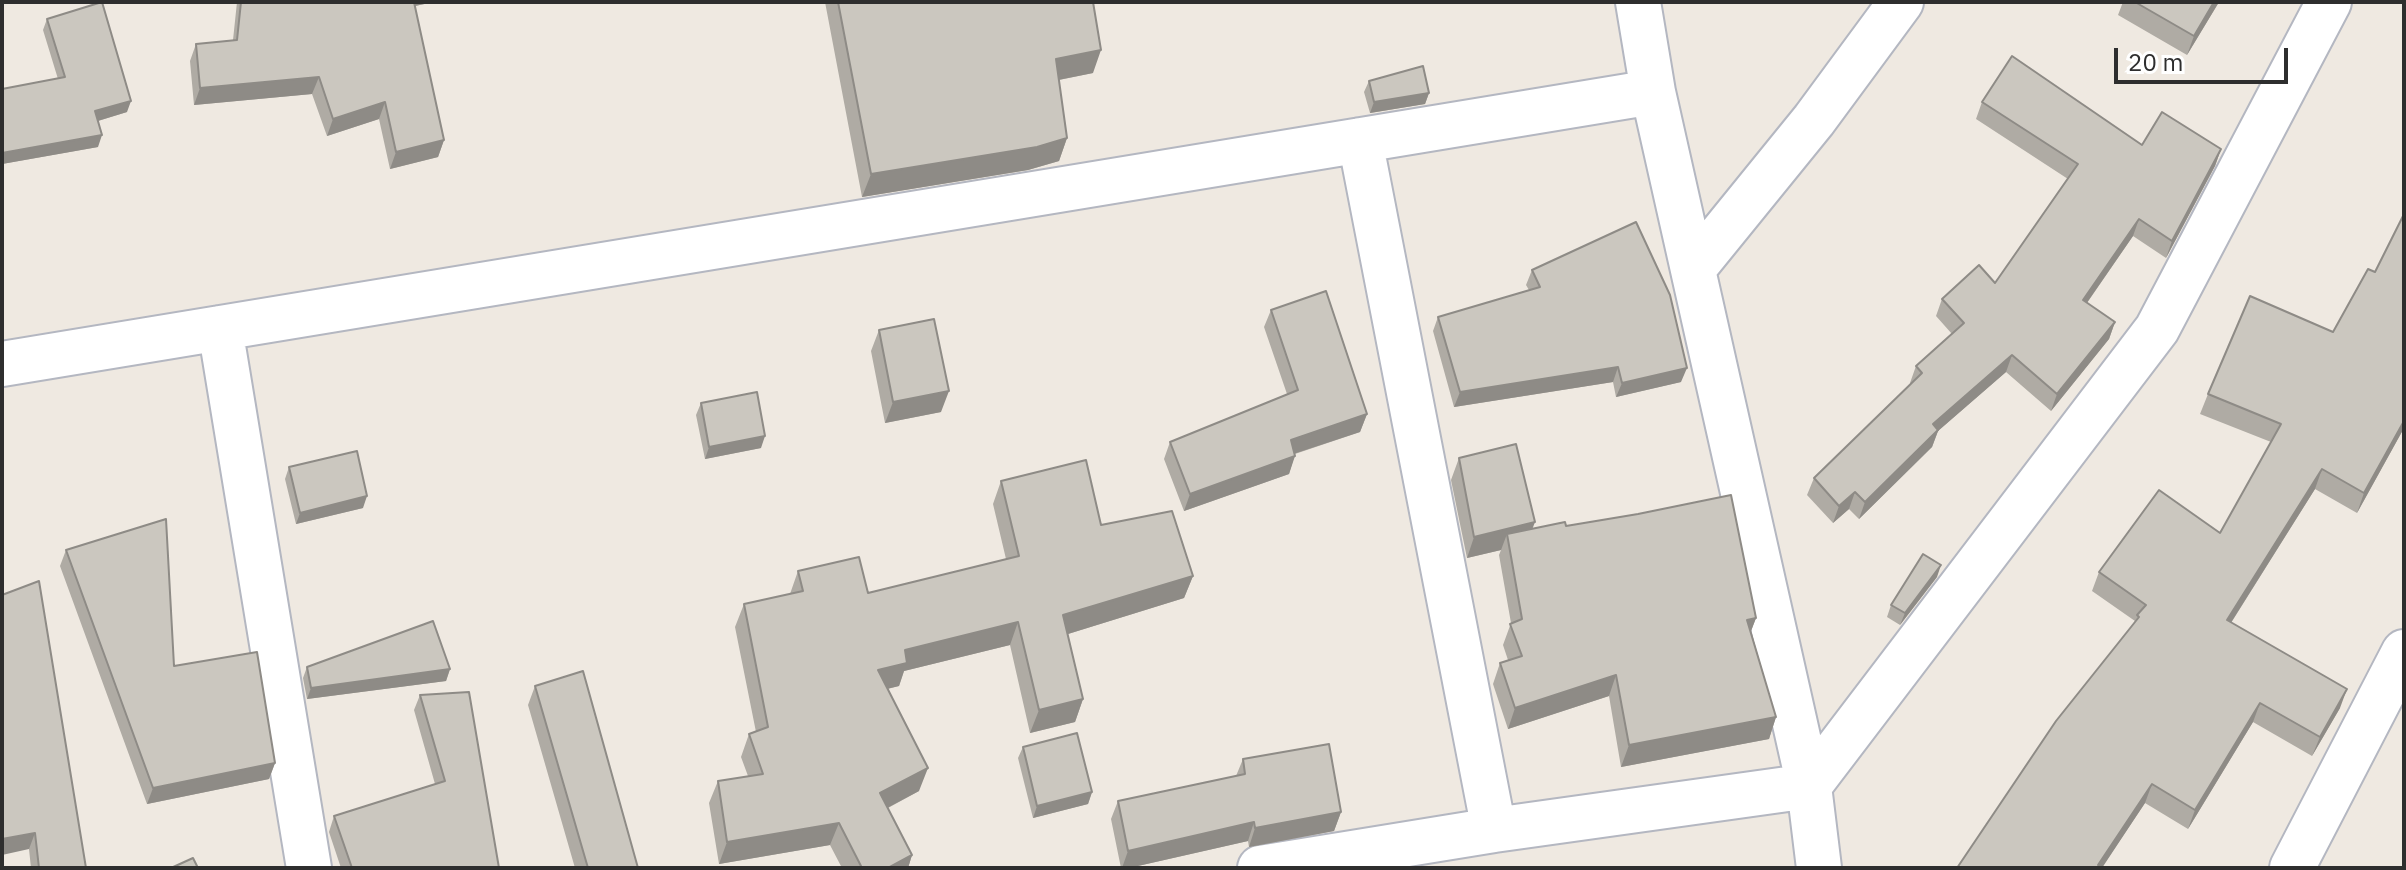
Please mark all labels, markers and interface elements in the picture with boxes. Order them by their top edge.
scale bar [2118,32,2292,82]
text: 20 m [2128,46,2183,78]

